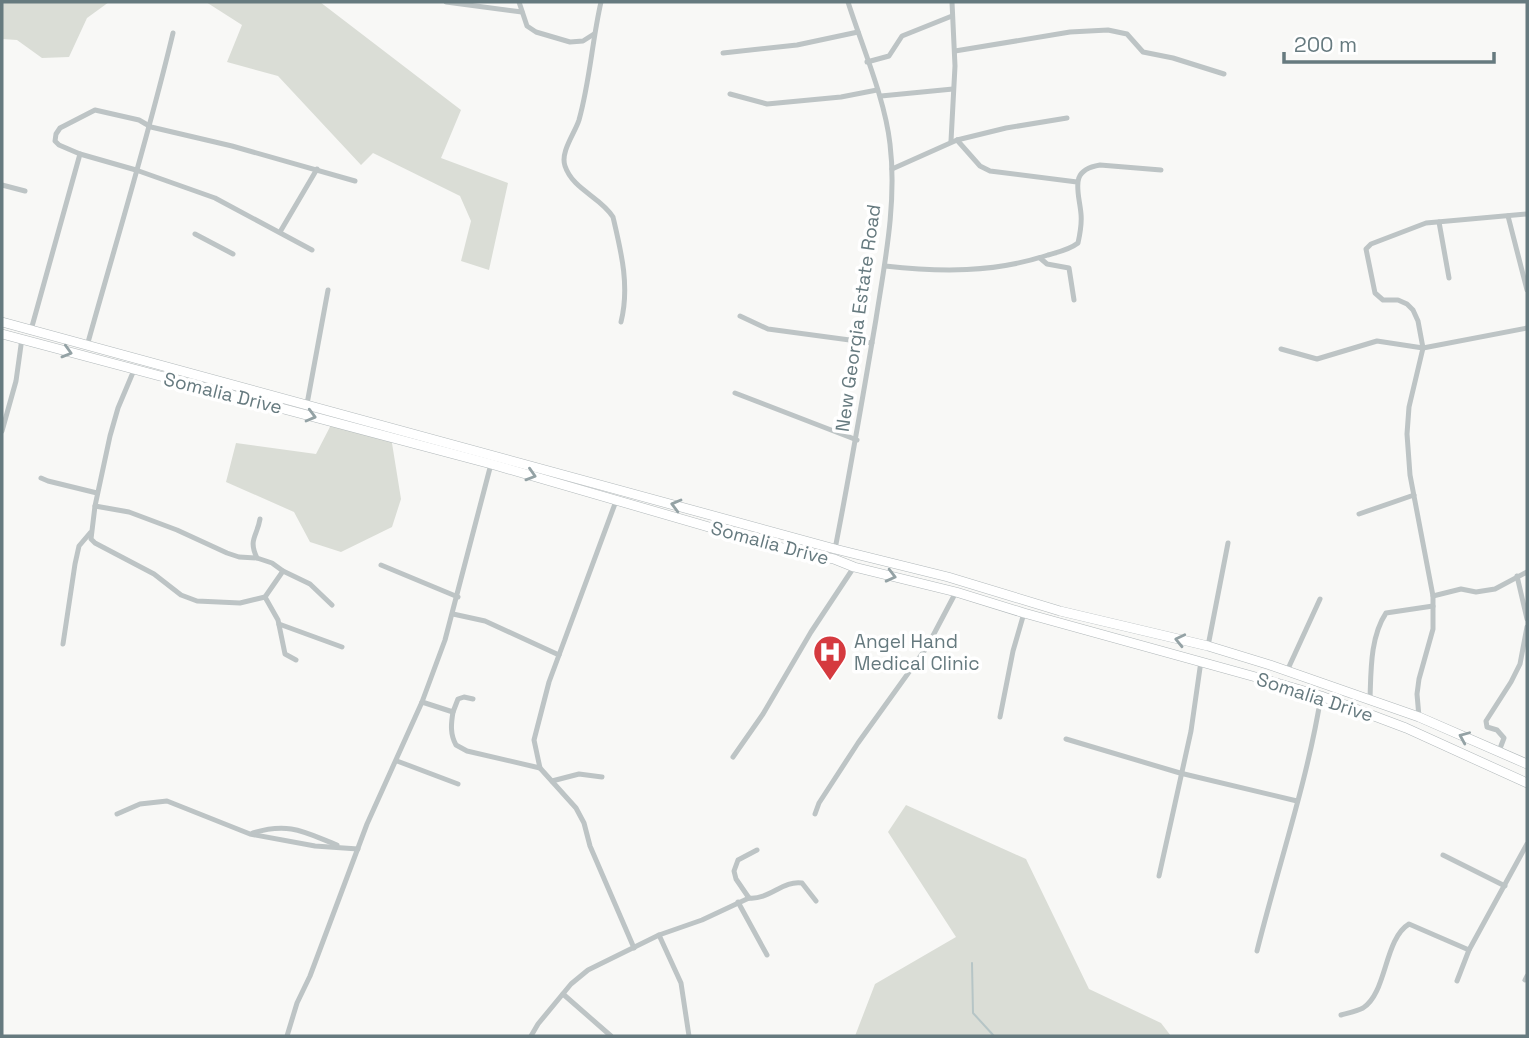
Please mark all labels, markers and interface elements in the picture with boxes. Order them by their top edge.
scale bar [1284,21,1494,65]
text: 200 m [1294,31,1357,58]
street label: New Georgia Estate Road [830,203,886,433]
one-way arrow [61,344,73,358]
street label: Somalia Drive [161,366,285,420]
one-way arrow [305,408,317,422]
one-way arrow [525,467,537,482]
one-way arrow [671,499,683,514]
street label: Somalia Drive [708,515,832,571]
one-way arrow [885,568,897,582]
place label: Angel Hand Medical Clinic [854,629,980,676]
hospital icon: Angel Hand Medical Clinic [811,633,849,682]
one-way arrow [1174,634,1186,648]
street label: Somalia Drive [1253,666,1377,728]
one-way arrow [1459,731,1472,745]

